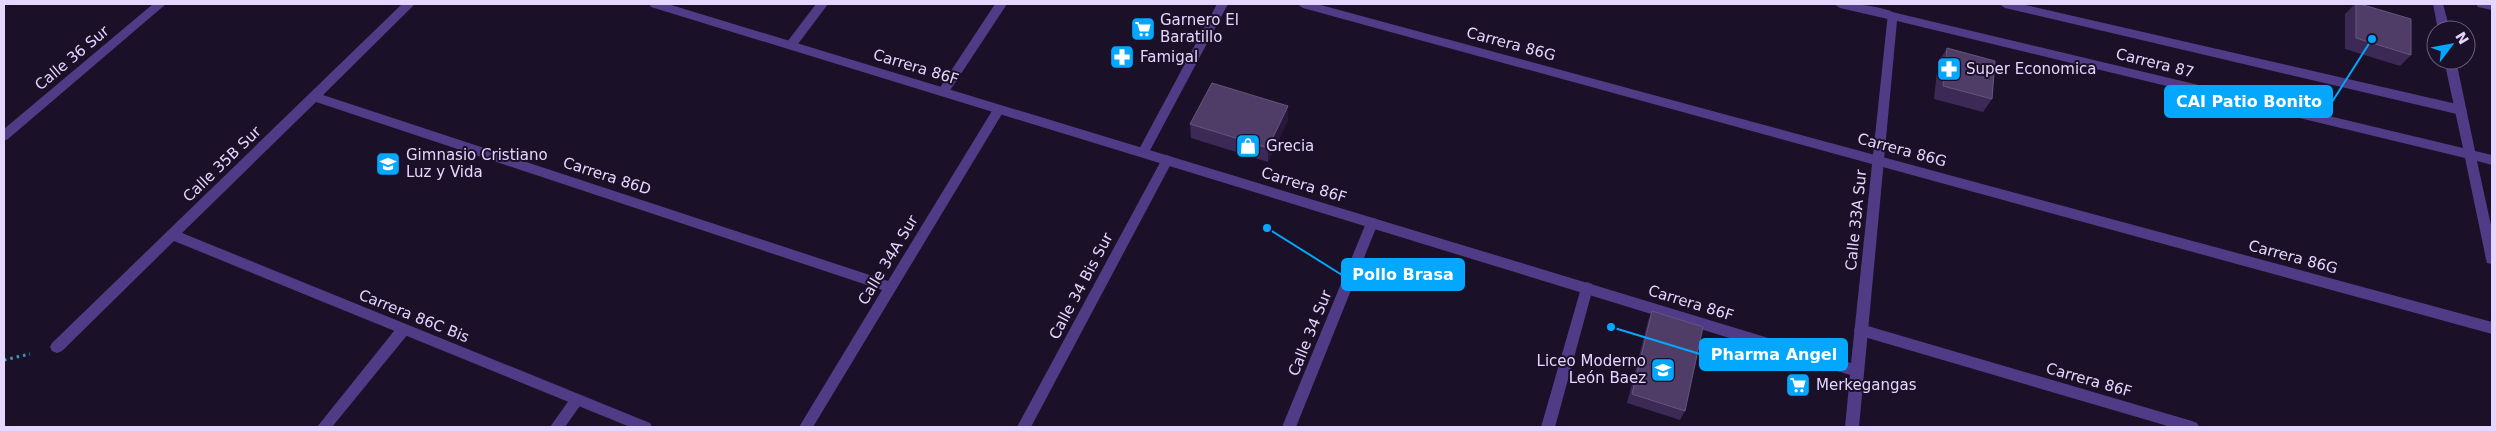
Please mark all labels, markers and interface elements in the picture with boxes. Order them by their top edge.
place label: Garnero El Baratillo [1160,11,1239,46]
supermarket icon: Garnero El Baratillo [1130,16,1156,42]
north arrow [2426,20,2476,70]
street label: Calle 36 Sur [31,21,113,94]
street label: Carrera 86G [1464,23,1558,65]
text: N [2452,29,2472,47]
pharmacy icon: Famigal [1109,44,1135,70]
street label: Carrera 86F [871,45,961,89]
street label: Carrera 87 [2114,45,2196,81]
place label: Famigal [1140,48,1198,66]
pharmacy icon: Super Economica [1936,56,1962,82]
place label: Super Economica [1966,60,2097,78]
callout: CAI Patio Bonito [2165,86,2332,117]
text: CAI Patio Bonito [2176,92,2322,111]
street label: Calle 35B Sur [179,122,265,206]
street label: Carrera 86G [1855,129,1949,171]
shop icon: Grecia [1235,133,1261,159]
place label: Grecia [1266,137,1314,155]
place label: Gimnasio Cristiano Luz y Vida [406,146,548,181]
school or university icon: Gimnasio Cristiano Luz y Vida [375,151,401,177]
street label: Carrera 86D [561,153,653,199]
street label: Carrera 86F [1259,163,1349,207]
street label: Calle 33A Sur [1842,168,1870,271]
street label: Calle 34A Sur [854,211,922,308]
street label: Calle 34 Bis Sur [1045,229,1117,342]
street label: Carrera 86G [2246,236,2340,278]
callout: Pollo Brasa [1342,259,1464,290]
text: Pollo Brasa [1352,265,1454,284]
street label: Carrera 86F [1646,281,1736,325]
street label: Carrera 86C Bis [356,286,472,346]
street label: Calle 34 Sur [1285,287,1336,379]
callout: Pharma Angel [1700,339,1847,370]
text: Pharma Angel [1711,345,1837,364]
place label: Liceo Moderno León Baez [1537,352,1646,387]
school or university icon: Liceo Moderno León Baez [1650,357,1676,383]
street label: Carrera 86F [2044,359,2134,401]
supermarket icon: Merkegangas [1785,372,1811,398]
place label: Merkegangas [1816,376,1917,394]

